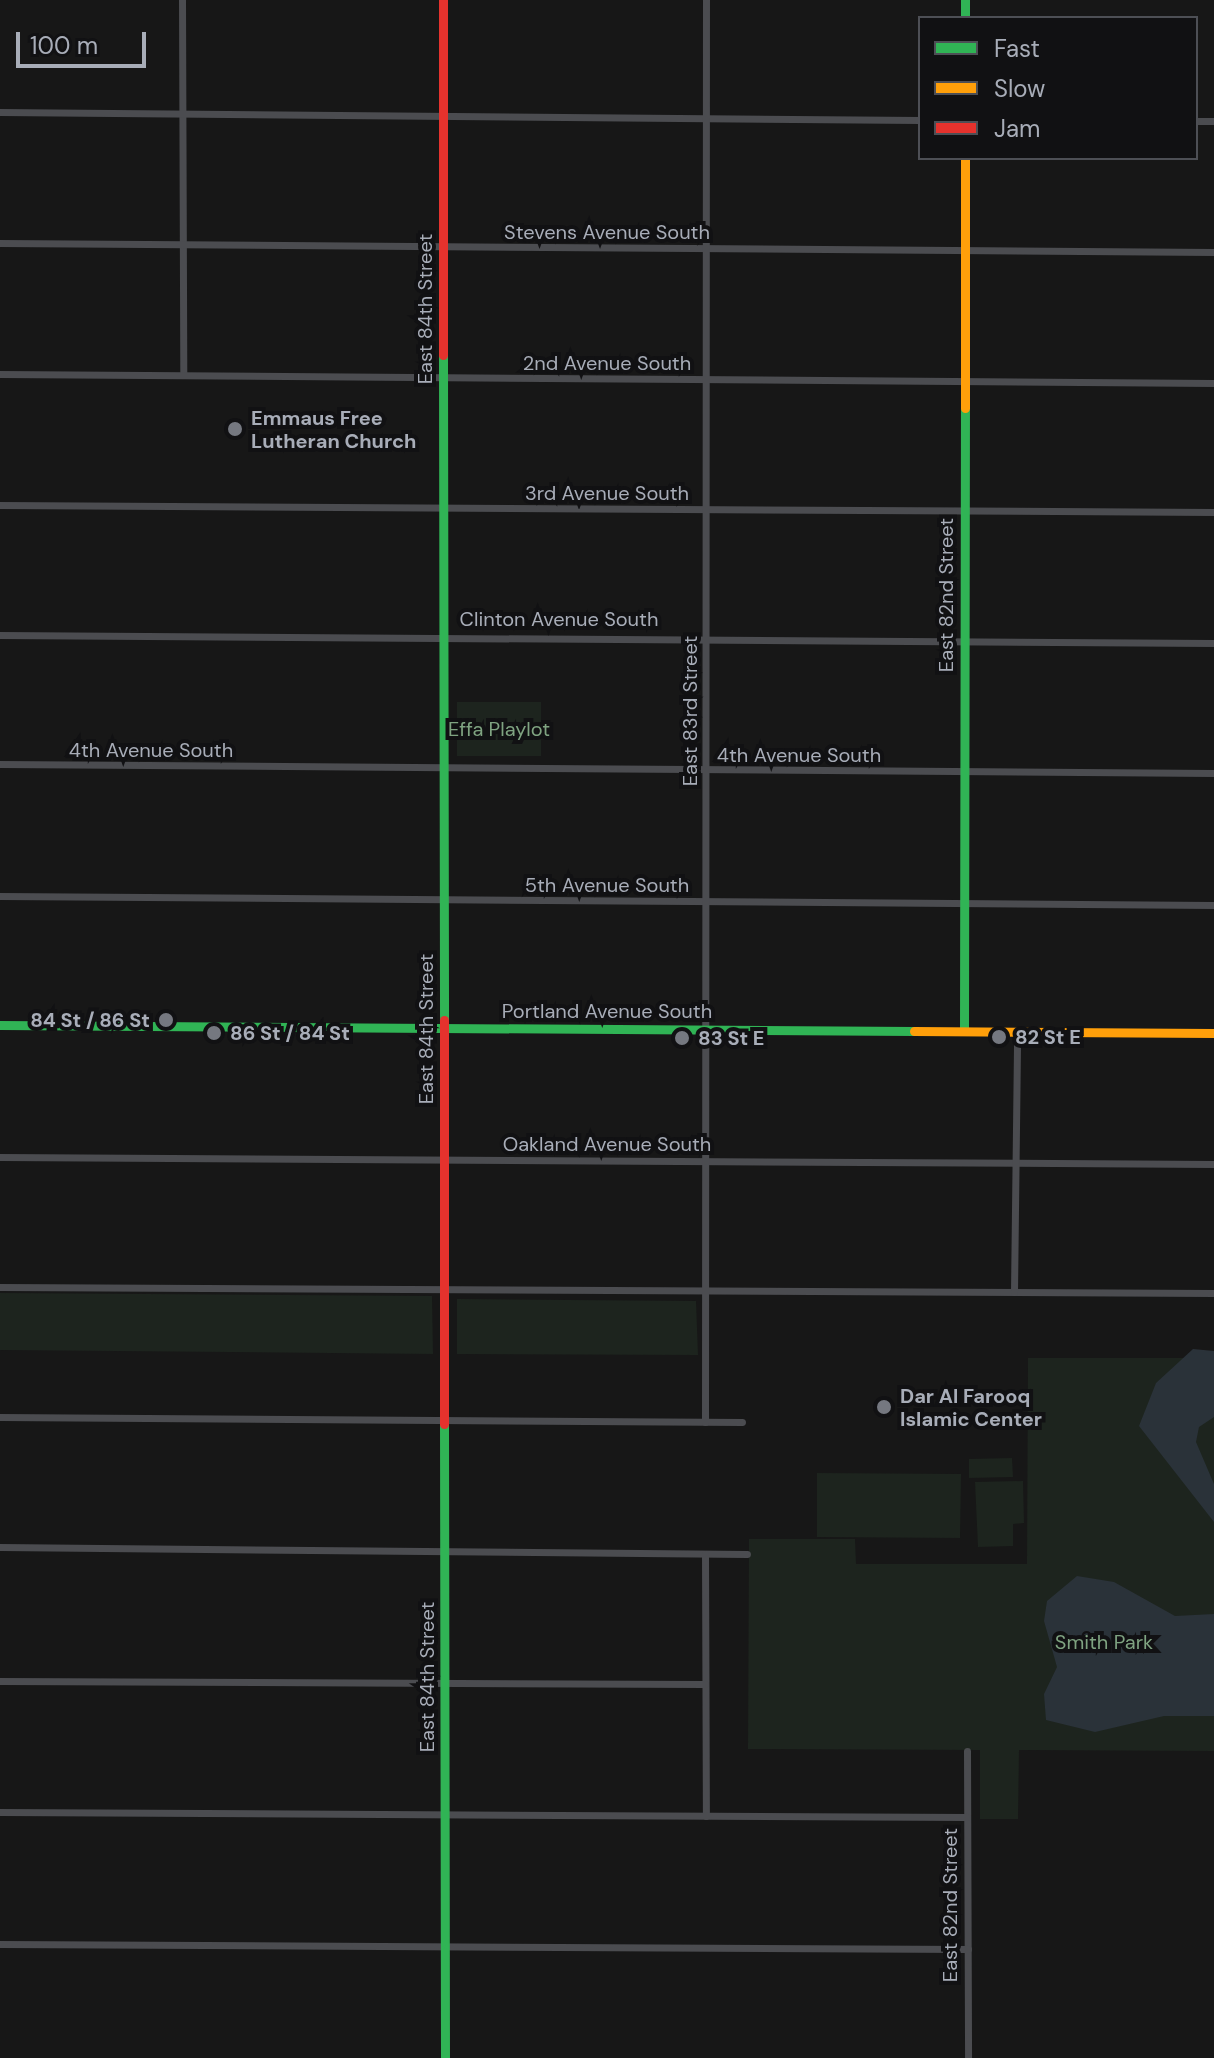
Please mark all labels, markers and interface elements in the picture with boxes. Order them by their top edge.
scale bar [20,16,150,66]
legend [918,16,1198,160]
text: 100 m [30,30,98,61]
text: Fast [994,33,1040,64]
text: Slow [994,73,1045,104]
text: Jam [994,113,1040,144]
street label: Stevens Avenue South [504,220,710,244]
street label: East 84th Street [413,234,437,384]
street label: 2nd Avenue South [523,351,691,375]
place label: Emmaus Free Lutheran Church [251,406,416,453]
marker: Emmaus Free Lutheran Church [226,420,244,438]
street label: 3rd Avenue South [525,481,689,505]
street label: East 82nd Street [934,518,958,672]
street label: Clinton Avenue South [460,607,658,631]
street label: East 83rd Street [678,636,702,786]
park label: Effa Playlot [448,717,550,741]
street label: 4th Avenue South [69,738,233,762]
street label: 4th Avenue South [717,743,881,767]
street label: 5th Avenue South [525,873,689,897]
street label: East 84th Street [414,954,438,1104]
street label: Portland Avenue South [502,999,712,1023]
place label: 84 St / 86 St [30,1008,150,1032]
marker: 84 St / 86 St [157,1011,175,1029]
place label: 86 St / 84 St [230,1021,350,1045]
marker: 86 St / 84 St [205,1024,223,1042]
place label: 82 St E [1015,1025,1081,1049]
place label: 83 St E [698,1026,765,1050]
marker: 82 St E [990,1028,1008,1046]
marker: 83 St E [673,1029,691,1047]
street label: Oakland Avenue South [503,1132,711,1156]
place label: Dar Al Farooq Islamic Center [900,1384,1042,1431]
marker: Dar Al Farooq Islamic Center [875,1398,893,1416]
street label: East 84th Street [415,1602,439,1752]
park label: Smith Park [1055,1630,1153,1654]
street label: East 82nd Street [938,1828,962,1982]

